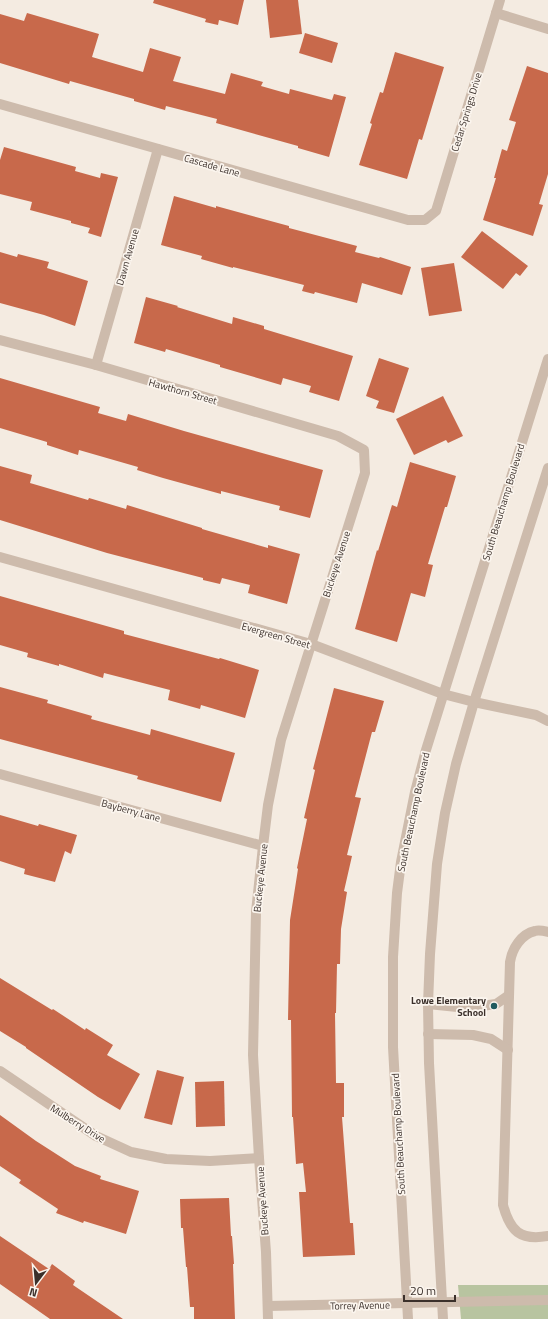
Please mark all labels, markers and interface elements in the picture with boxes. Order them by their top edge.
street label: Cedar Springs Drive [447,71,486,154]
street label: Cascade Lane [182,150,241,181]
street label: Dawn Avenue [112,227,143,287]
street label: Hawthorn Street [147,375,219,409]
street label: South Beauchamp Boulevard [479,442,528,562]
street label: Buckeye Avenue [319,529,354,599]
street label: Evergreen Street [240,619,312,653]
street label: South Beauchamp Boulevard [394,751,433,873]
street label: Bayberry Lane [100,795,162,826]
street label: Buckeye Avenue [249,843,272,913]
place label: Lowe Elementary School [411,993,486,1020]
marker: Lowe Elementary School [489,1001,499,1011]
street label: South Beauchamp Boulevard [388,1073,409,1195]
street label: Mulberry Drive [47,1101,108,1146]
street label: Buckeye Avenue [253,1166,272,1236]
north arrow [16,1263,56,1303]
scale bar [404,1277,455,1303]
text: 20 m [410,1281,436,1300]
text: N [27,1284,39,1301]
street label: Torrey Avenue [330,1297,390,1314]

